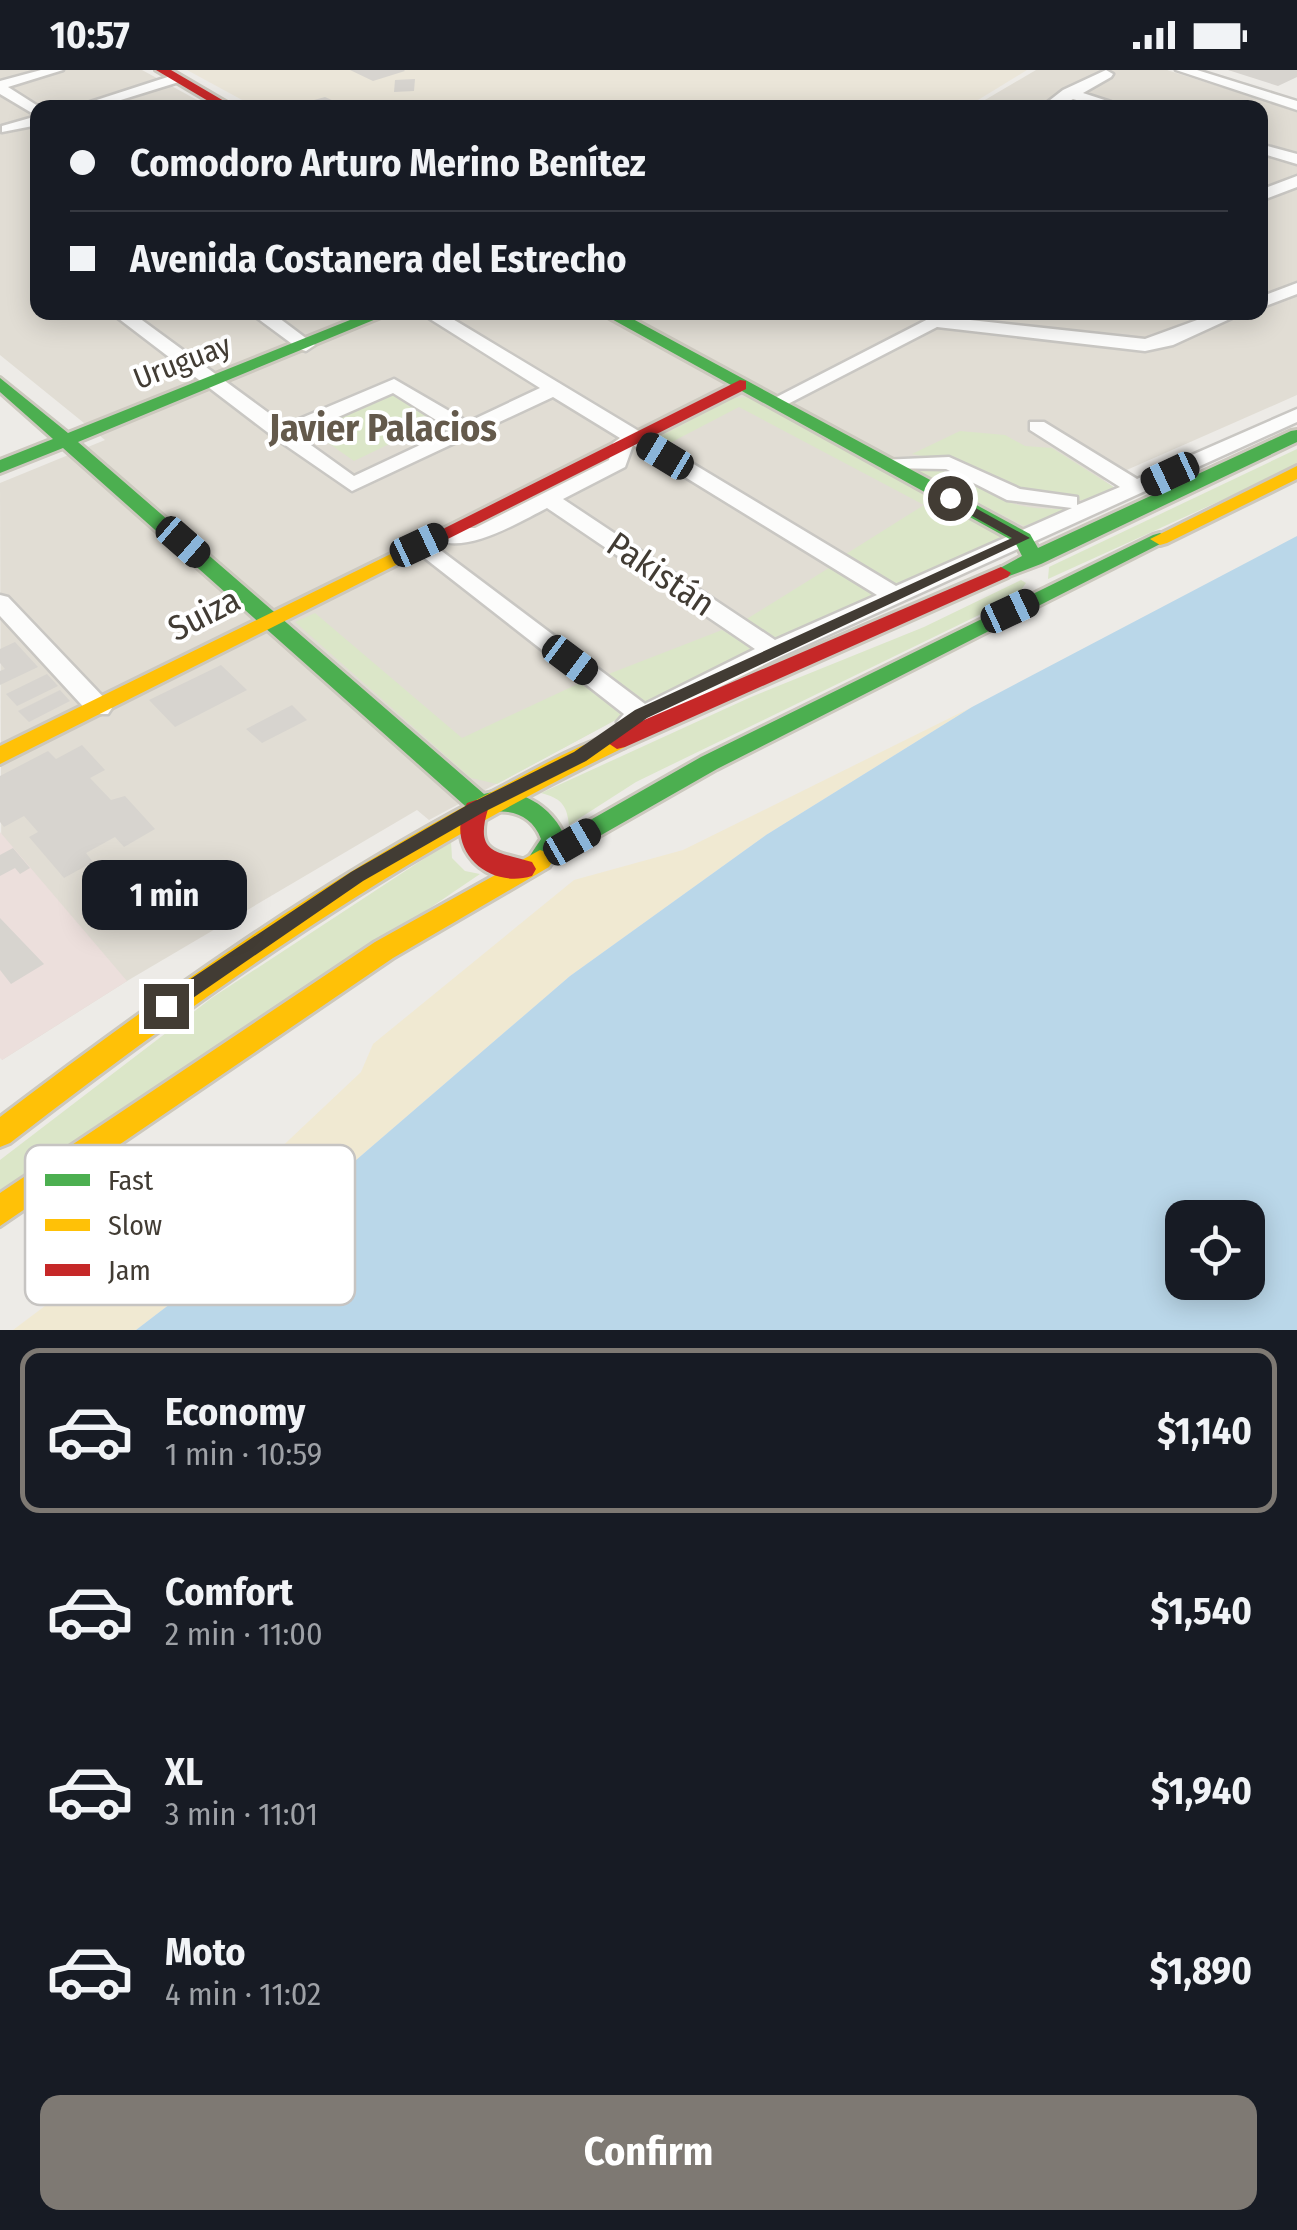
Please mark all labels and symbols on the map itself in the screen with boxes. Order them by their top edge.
street label: Uruguay [128,327,236,397]
district label: Javier Palacios [268,405,497,451]
car [632,428,698,484]
car [1136,448,1204,500]
route start [928,476,973,521]
car [151,511,215,573]
car [385,519,453,571]
street label: Pakistán [599,523,723,625]
street label: Suiza [161,578,247,650]
car [976,585,1044,637]
car [537,630,603,690]
car [539,814,605,870]
callout: 1 min [84,861,248,931]
route end [144,984,189,1029]
legend [25,1145,355,1305]
text: Fast [108,1164,154,1197]
text: Slow [108,1209,162,1242]
text: Jam [108,1254,151,1287]

